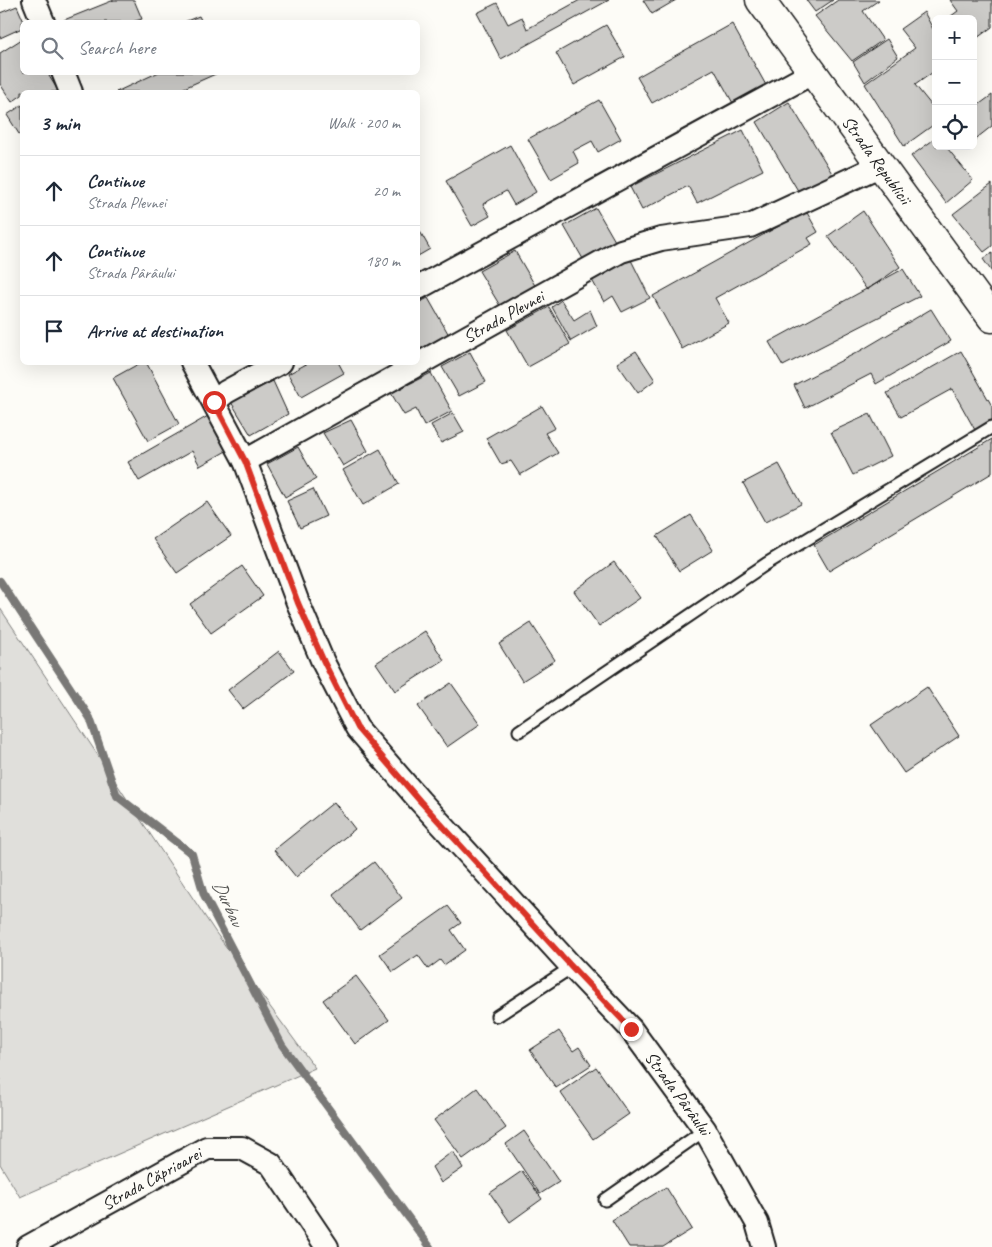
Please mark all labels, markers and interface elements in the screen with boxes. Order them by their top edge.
map controls [932,15,977,150]
button: + [932,15,977,60]
search box [20,20,420,75]
icon: search [38,34,66,62]
text: Search here [78,36,155,60]
button: − [932,60,977,105]
button: locate [932,105,977,150]
text: 3 min [40,110,80,136]
street label: Strada Republicii [837,111,918,211]
text: Walk · 200 m [328,113,400,133]
text: Continue [87,169,144,193]
icon: ahead [40,177,68,205]
text: 20 m [373,181,400,201]
text: Strada Plevnei [87,193,166,213]
text: Continue [87,239,144,263]
icon: ahead [40,247,68,275]
text: 180 m [366,251,400,271]
text: Strada Pârâului [87,263,175,283]
street label: Strada Plevnei [459,284,550,348]
icon: arrive [40,317,68,345]
text: Arrive at destination [87,319,223,343]
route start [203,391,226,414]
water label: Durbav [207,877,250,933]
route end [620,1018,643,1041]
street label: Strada Pârâului [640,1047,718,1141]
street label: Strada Căprioarei [98,1141,207,1215]

